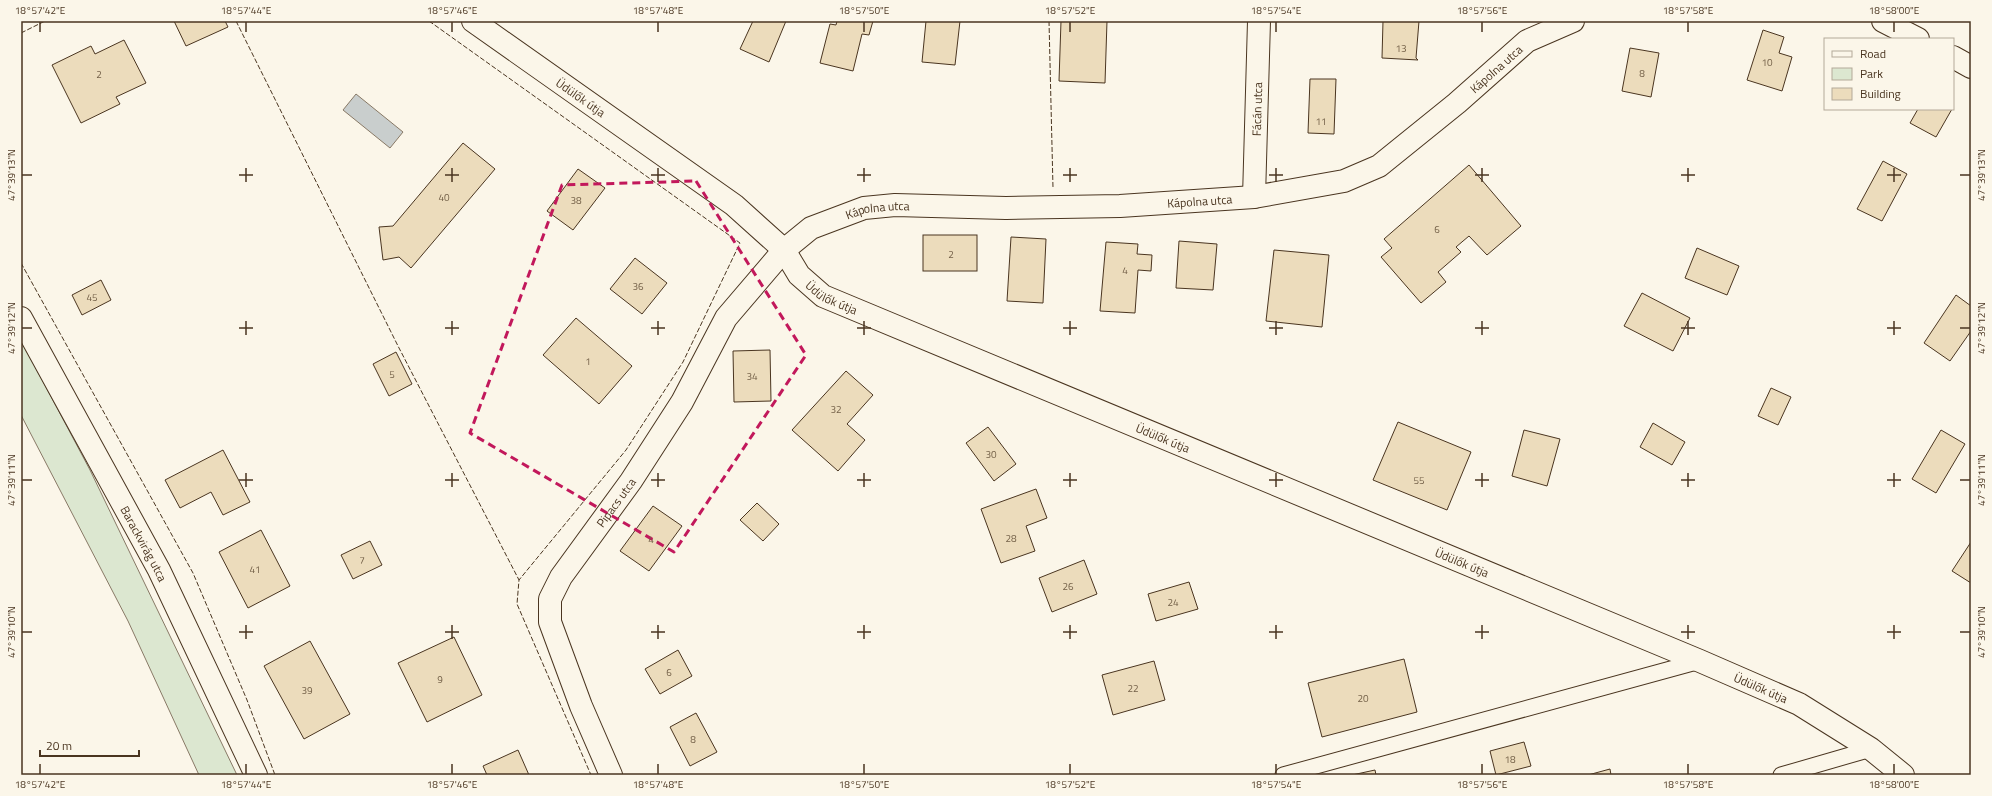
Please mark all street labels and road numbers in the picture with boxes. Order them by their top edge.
street label: Kápolna utca [1465,40,1527,97]
street label: Üdülők útja [552,73,610,121]
street label: Fácán utca [1246,82,1267,136]
street label: Kápolna utca [1167,189,1233,212]
street label: Kápolna utca [842,195,910,224]
street label: Üdülők útja [802,276,861,319]
street label: Üdülők útja [1133,418,1193,457]
street label: Pipacs utca [591,473,640,531]
street label: Barackvirág utca [116,502,173,585]
street label: Üdülők útja [1432,542,1492,582]
street label: Üdülők útja [1731,667,1791,708]

